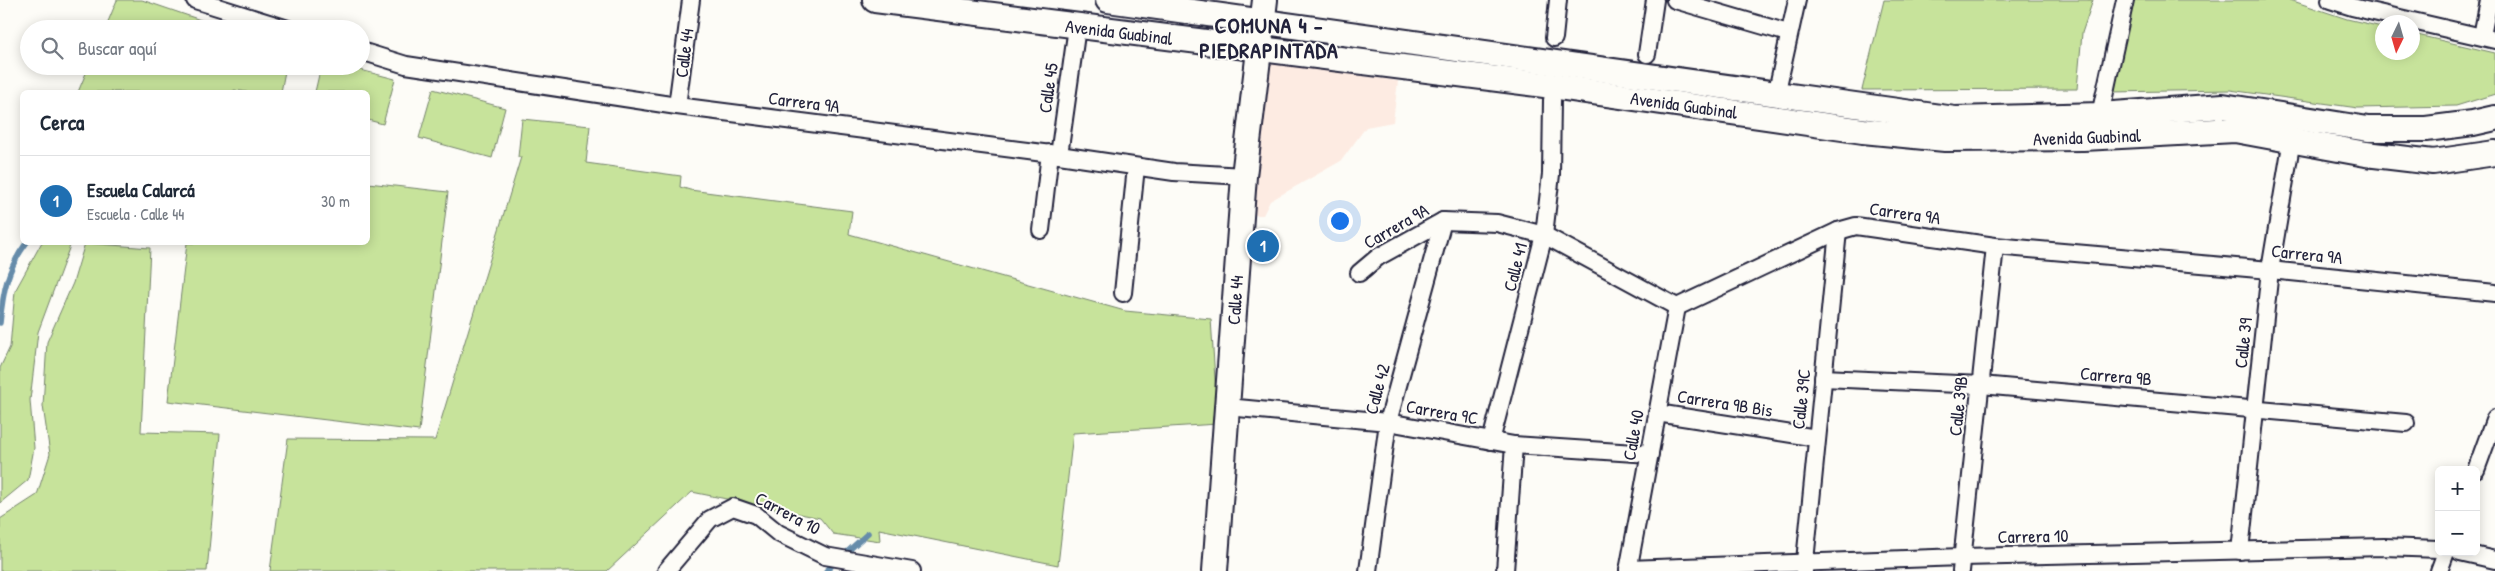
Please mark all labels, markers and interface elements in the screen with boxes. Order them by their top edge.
district label: COMUNA 4 - PIEDRAPINTADA [1199,10,1339,65]
street label: Avenida Guabinal [1064,13,1174,51]
north arrow [2375,15,2420,60]
search box [20,20,370,75]
street label: Calle 44 [669,27,699,79]
icon: search [38,34,66,62]
text: Buscar aquí [78,35,157,61]
street label: Calle 45 [1032,61,1064,115]
street label: Carrera 9A [767,85,841,119]
street label: Avenida Guabinal [1629,85,1739,125]
text: Cerca [40,108,84,137]
street label: Avenida Guabinal [2033,123,2142,151]
text: Escuela Calarcá [87,177,195,203]
text: 1 [53,190,59,212]
text: 30 m [321,190,350,212]
street label: Carrera 9A [1868,196,1942,230]
street label: Carrera 9A [1359,197,1433,255]
text: Escuela · Calle 44 [87,203,184,225]
your location [1327,208,1353,234]
pin: 1 [1247,227,1279,265]
street label: Carrera 9A [2270,238,2344,270]
street label: Calle 41 [1497,240,1533,294]
street label: Calle 44 [1221,274,1249,326]
street label: Calle 39 [2228,316,2258,369]
street label: Carrera 9B [2079,360,2153,392]
street label: Calle 42 [1358,361,1396,417]
street label: Calle 39C [1785,367,1817,430]
street label: Calle 39B [1942,375,1974,437]
street label: Carrera 9B Bis [1676,383,1774,423]
street label: Carrera 9C [1404,393,1480,431]
street label: Calle 40 [1616,408,1650,462]
map controls [2435,466,2480,556]
button: + [2435,466,2480,511]
street label: Carrera 10 [751,485,825,541]
button: − [2435,511,2480,556]
street label: Carrera 10 [1997,523,2069,549]

